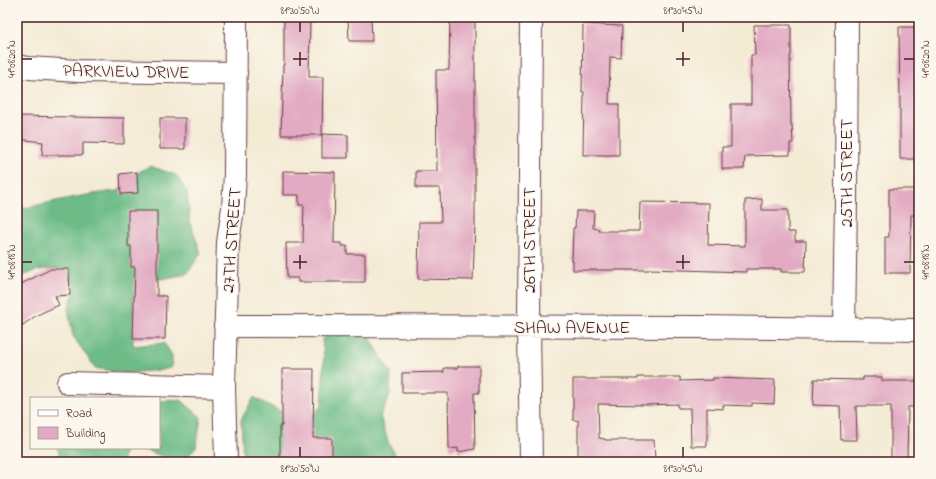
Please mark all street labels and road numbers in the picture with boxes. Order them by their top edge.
street label: PARKVIEW DRIVE [62,59,190,87]
street label: 25TH STREET [835,119,861,227]
street label: 27TH STREET [216,187,250,294]
street label: 26TH STREET [518,187,544,293]
street label: SHAW AVENUE [514,316,630,342]

